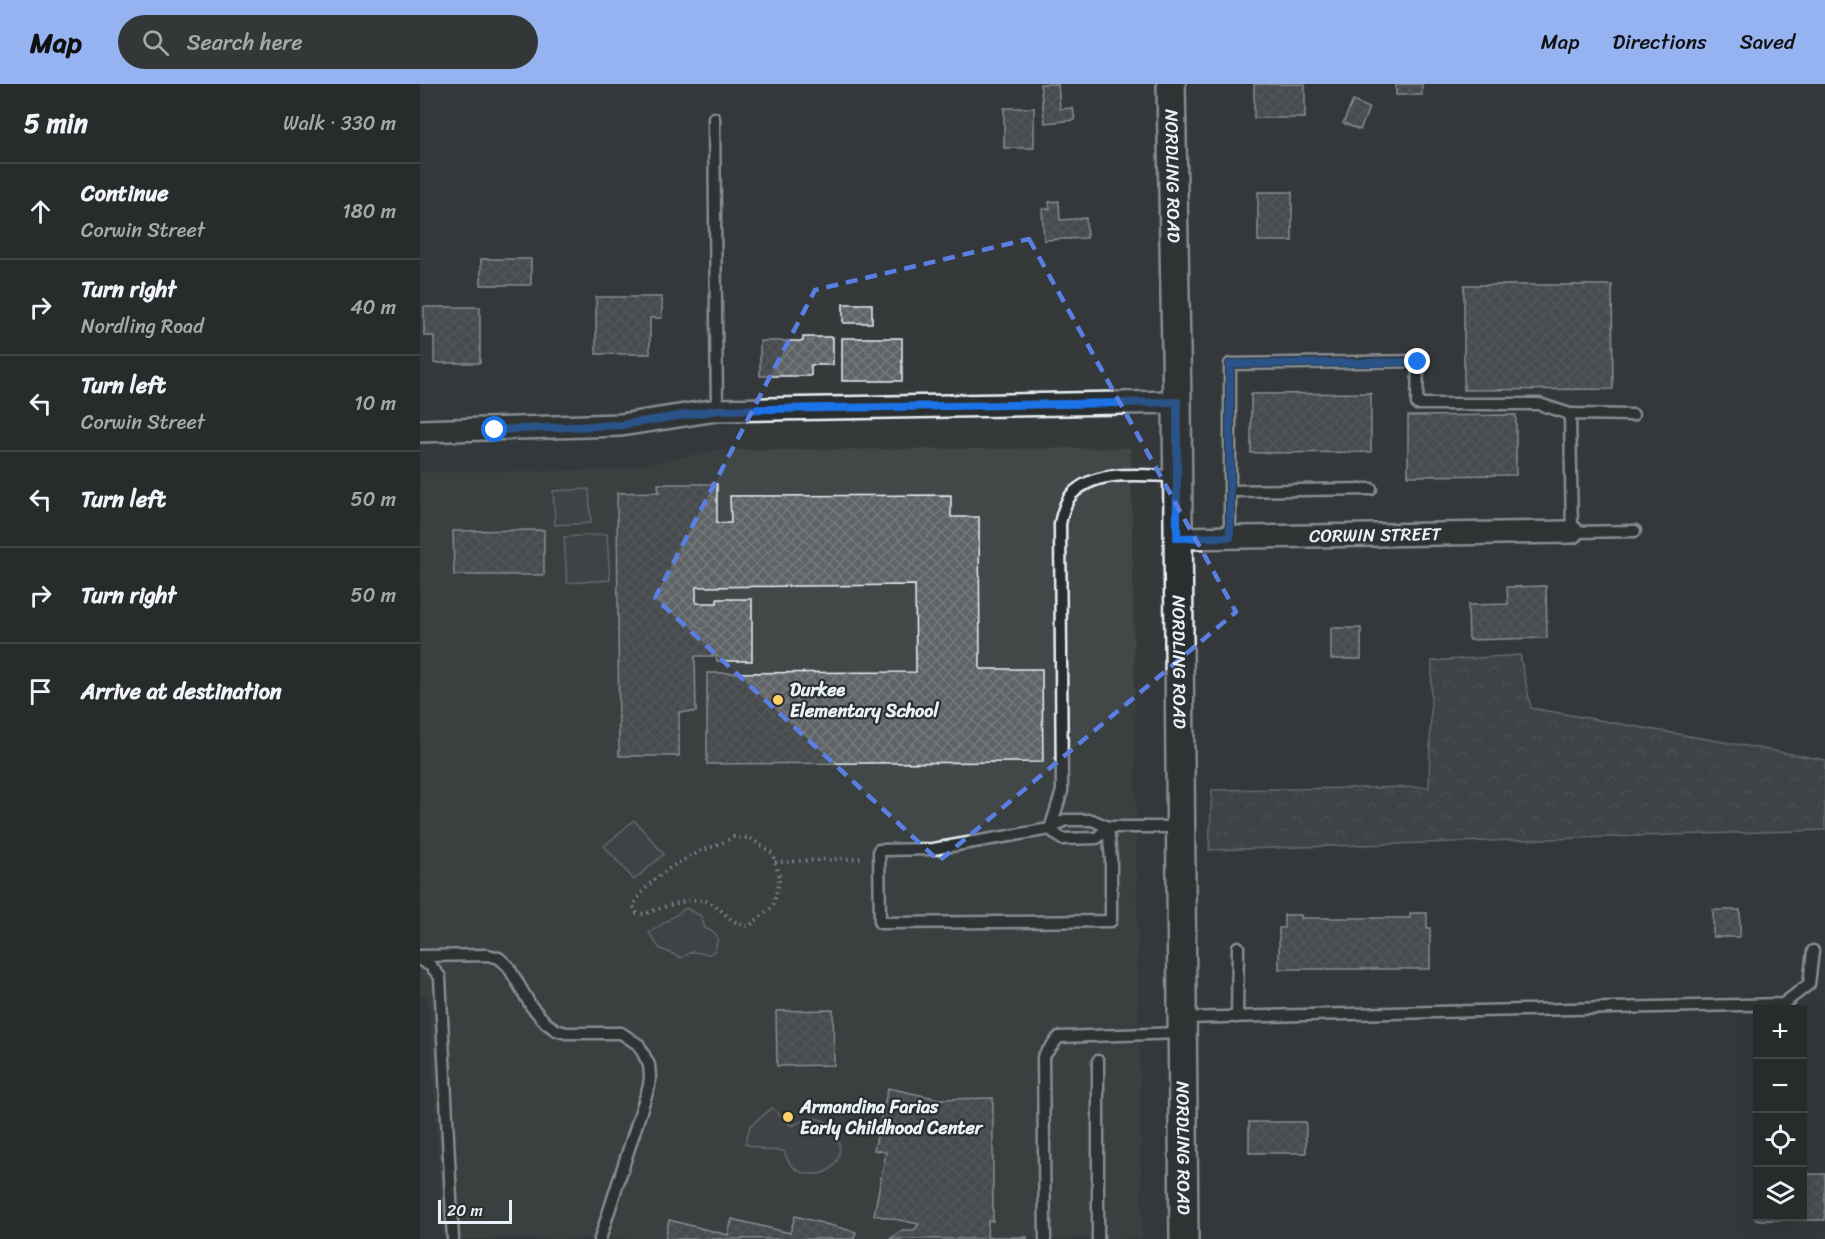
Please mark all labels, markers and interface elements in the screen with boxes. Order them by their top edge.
search box [118,15,538,69]
text: Map [30,18,82,67]
text: Search here [187,23,303,62]
text: Map [1541,23,1579,61]
text: Directions [1612,23,1707,61]
text: Saved [1740,23,1795,61]
icon: search [139,26,172,59]
text: 5 min [24,100,88,146]
text: Walk · 330 m [283,106,396,141]
street label: NORDLING ROAD [1155,109,1190,243]
text: Continue [81,174,169,213]
text: 180 m [342,194,396,229]
icon: ahead [24,195,57,228]
text: Corwin Street [81,213,205,248]
text: Turn right [81,270,176,309]
text: 40 m [350,290,396,325]
icon: right [24,291,57,324]
text: Nordling Road [81,309,204,344]
route end [1404,348,1430,374]
text: Turn left [81,366,166,405]
text: 10 m [354,386,396,421]
icon: left [24,387,57,420]
text: Corwin Street [81,405,205,440]
route start [481,416,507,442]
text: Turn left [81,480,166,519]
text: 50 m [351,482,396,517]
icon: left [24,483,57,516]
street label: CORWIN STREET [1309,518,1443,552]
text: Turn right [81,576,176,615]
text: 50 m [351,578,396,613]
icon: right [24,579,57,612]
street label: NORDLING ROAD [1163,595,1196,729]
text: Arrive at destination [81,672,282,711]
place label: Durkee Elementary School [790,674,939,727]
icon: arrive [24,675,57,708]
marker: Durkee Elementary School [771,693,785,707]
map controls [1753,1005,1807,1221]
button: + [1753,1005,1807,1059]
button: − [1753,1059,1807,1113]
street label: NORDLING ROAD [1167,1081,1200,1215]
place label: Armandina Farias Early Childhood Center [799,1091,984,1144]
marker: Armandina Farias Early Childhood Center [781,1110,795,1124]
button: locate [1753,1113,1807,1167]
button: layers [1753,1167,1807,1221]
text: 20 m [447,1196,483,1225]
scale bar [438,1197,512,1224]

